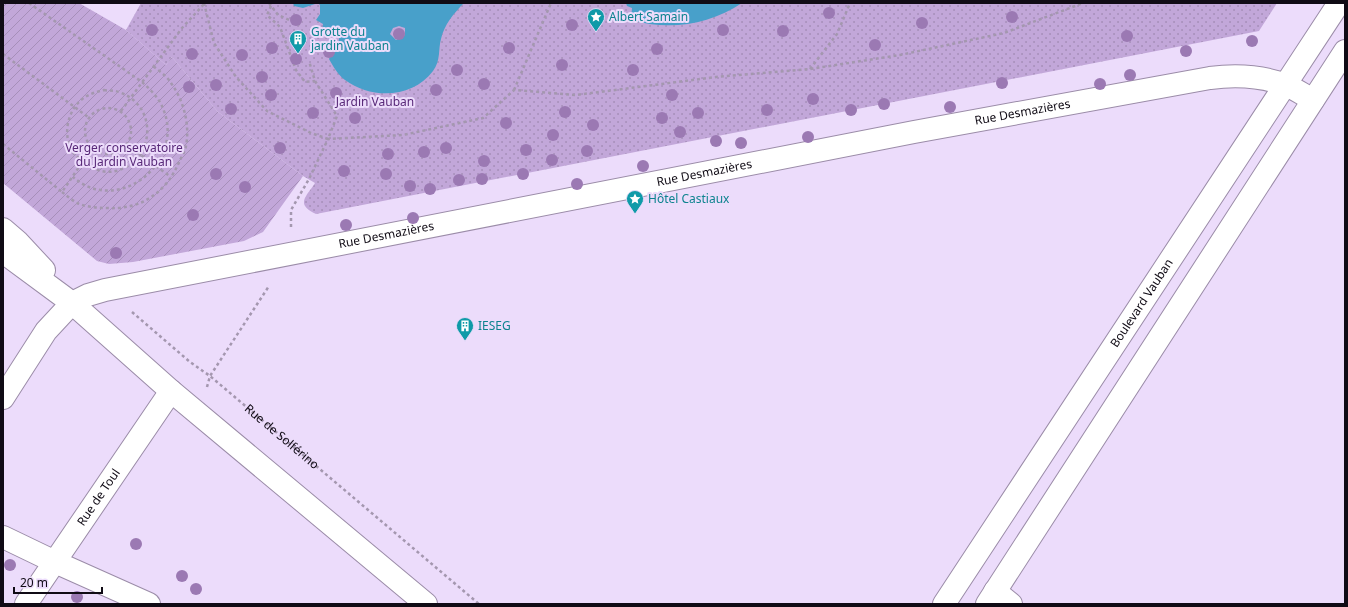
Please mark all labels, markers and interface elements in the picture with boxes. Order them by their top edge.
place icon: Albert Samain [586,7,606,32]
place label: Albert Samain [609,8,688,25]
place label: Grotte du jardin Vauban [310,23,389,54]
building icon: Grotte du jardin Vauban [288,29,308,54]
park label: Jardin Vauban [335,93,414,110]
street label: Rue Desmazières [973,95,1072,129]
park label: Verger conservatoire du Jardin Vauban [65,139,183,170]
street label: Rue Desmazières [655,155,754,190]
place icon: Hôtel Castiaux [625,189,645,214]
place label: Hôtel Castiaux [648,190,730,207]
street label: Rue Desmazières [337,217,436,252]
street label: Boulevard Vauban [1106,255,1177,351]
building icon: IESEG [455,316,475,341]
place label: IESEG [478,317,511,334]
street label: Rue de Solférino [241,400,323,473]
street label: Rue de Toul [73,465,124,529]
scale bar [14,569,102,595]
text: 20 m [20,574,48,591]

